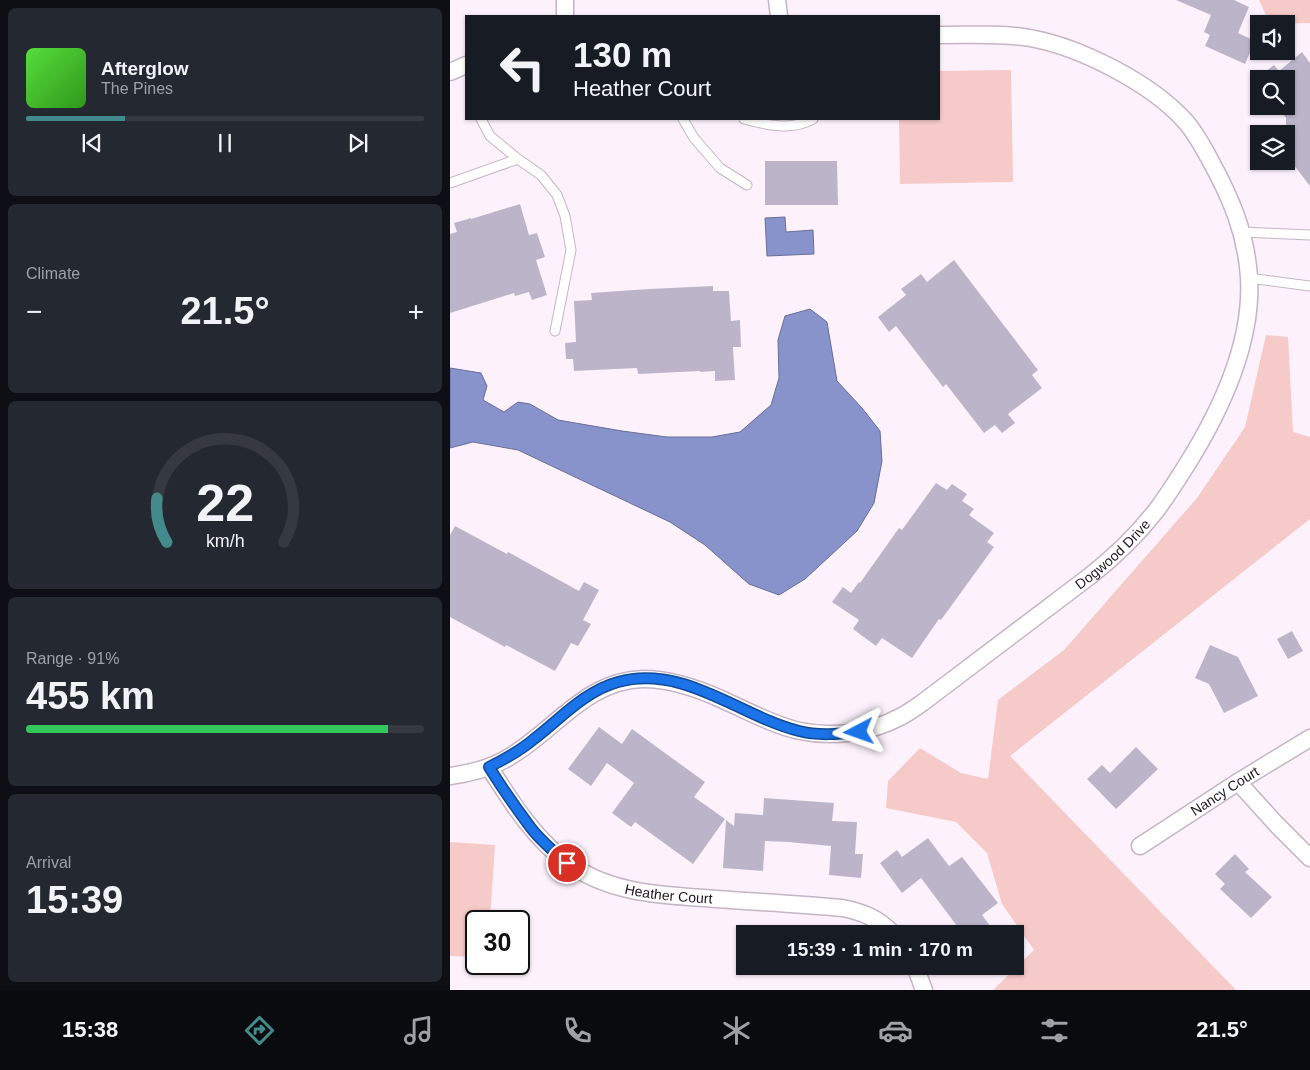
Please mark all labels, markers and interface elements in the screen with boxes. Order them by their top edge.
map controls [1250,15,1295,170]
button: sound [1250,15,1295,60]
icon: left [490,35,555,100]
text: 130 m [573,35,672,74]
text: Afterglow [101,58,189,79]
button: search [1250,70,1295,115]
text: Heather Court [573,76,711,101]
text: The Pines [101,80,173,97]
button: layers [1250,125,1295,170]
icon: previous [78,129,106,157]
icon: pause [211,129,239,157]
icon: next [344,129,372,157]
text: Climate [26,265,80,282]
text: 21.5° [180,290,270,332]
text: − [26,296,42,327]
text: + [408,296,424,327]
text: 22 [196,474,254,532]
street label: Dogwood Drive [1072,516,1154,592]
text: km/h [206,531,244,551]
text: Range · 91% [26,650,119,667]
text: 455 km [26,675,155,717]
position arrow [832,705,884,757]
street label: Nancy Court [1188,763,1262,819]
pin [546,842,588,884]
icon: arrive [553,849,581,877]
text: Arrival [26,854,71,871]
text: 15:39 [26,879,123,921]
street label: Heather Court [623,881,713,907]
speed limit sign: 30 [465,910,530,975]
text: 15:39 · 1 min · 170 m [787,939,973,960]
icon: directions [242,1013,277,1048]
icon: music [401,1013,436,1048]
icon: phone [560,1013,595,1048]
icon: climate [719,1013,754,1048]
icon: car [878,1013,913,1048]
icon: filters [1037,1013,1072,1048]
text: 15:38 [62,1017,118,1042]
text: 21.5° [1196,1017,1248,1042]

